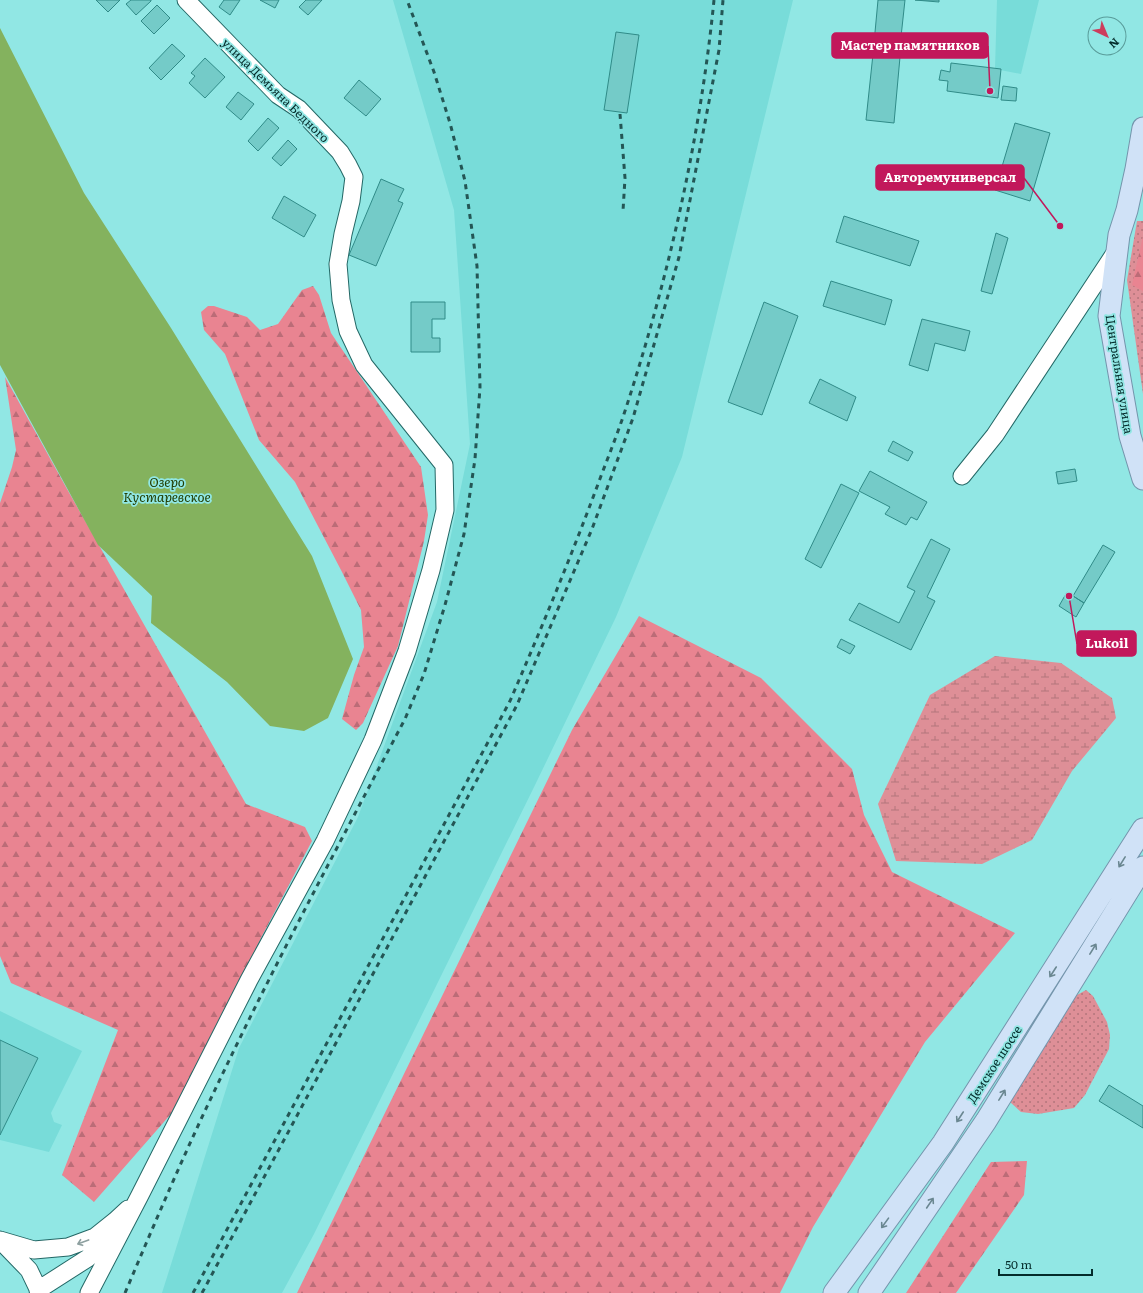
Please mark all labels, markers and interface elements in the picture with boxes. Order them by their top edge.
north arrow [1087,16,1127,56]
callout: Мастер памятников [832,33,988,58]
street label: улица Демьяна Бедного [218,34,334,146]
text: Мастер памятников [840,35,980,54]
text: N [1106,35,1124,53]
callout: Авторемуниверсал [876,165,1024,190]
text: Авторемуниверсал [884,167,1017,186]
street label: Центральная улица [1102,313,1138,436]
water label: Озеро Кустаревское [123,472,211,506]
callout: Lukoil [1077,631,1136,656]
text: Lukoil [1085,633,1129,652]
one-way arrow [1118,856,1126,868]
one-way arrow [1089,944,1097,955]
one-way arrow [1049,966,1057,977]
street label: Демское шоссе [962,1022,1026,1106]
one-way arrow [998,1090,1006,1101]
one-way arrow [956,1111,964,1122]
one-way arrow [926,1198,934,1209]
one-way arrow [881,1217,889,1228]
one-way arrow [77,1238,89,1246]
scale bar [999,1251,1092,1277]
text: 50 m [1005,1255,1032,1273]

